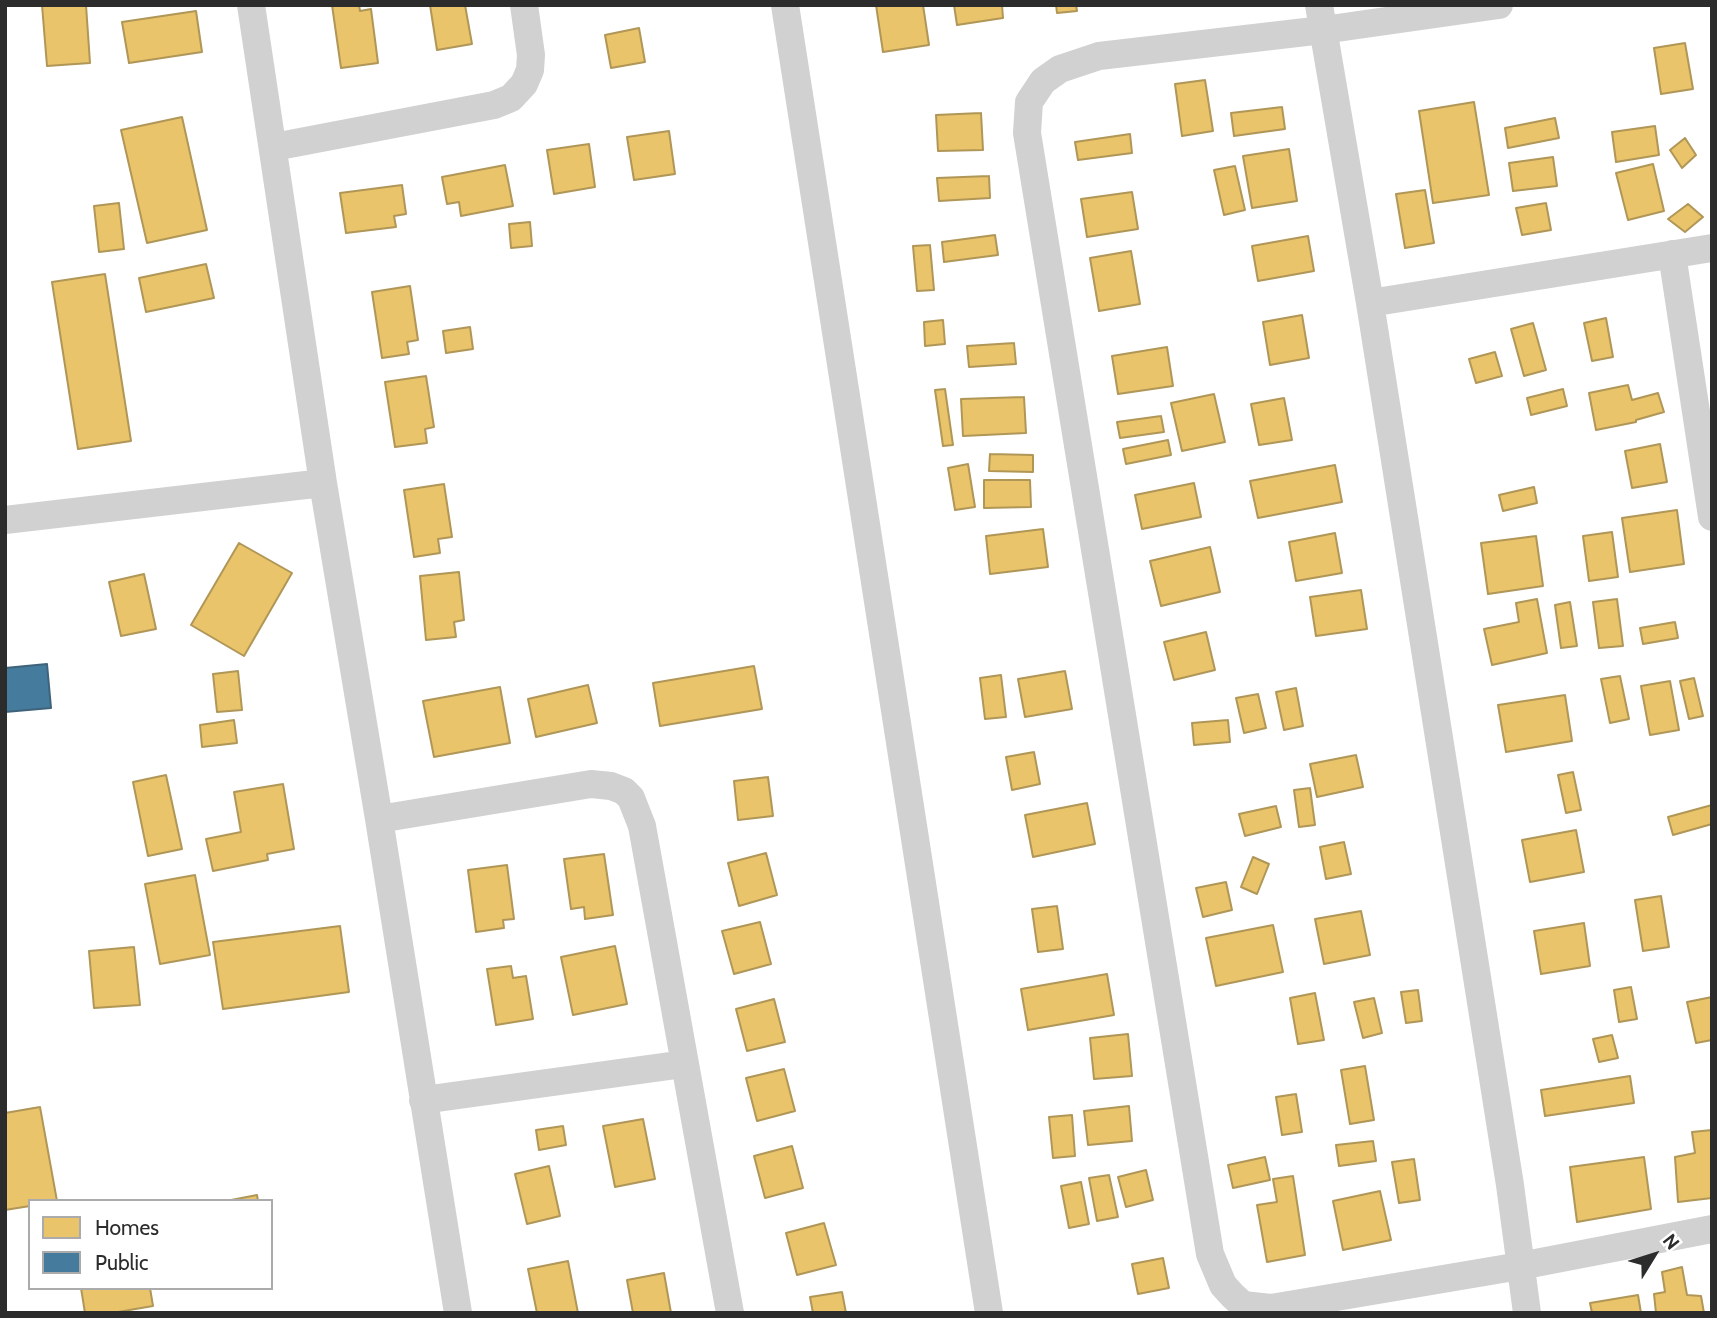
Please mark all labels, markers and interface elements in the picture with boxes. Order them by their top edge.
legend [28,1199,273,1290]
text: Homes [95,1215,159,1240]
north arrow [1619,1220,1689,1290]
text: N [1658,1229,1684,1254]
text: Public [95,1250,149,1275]

